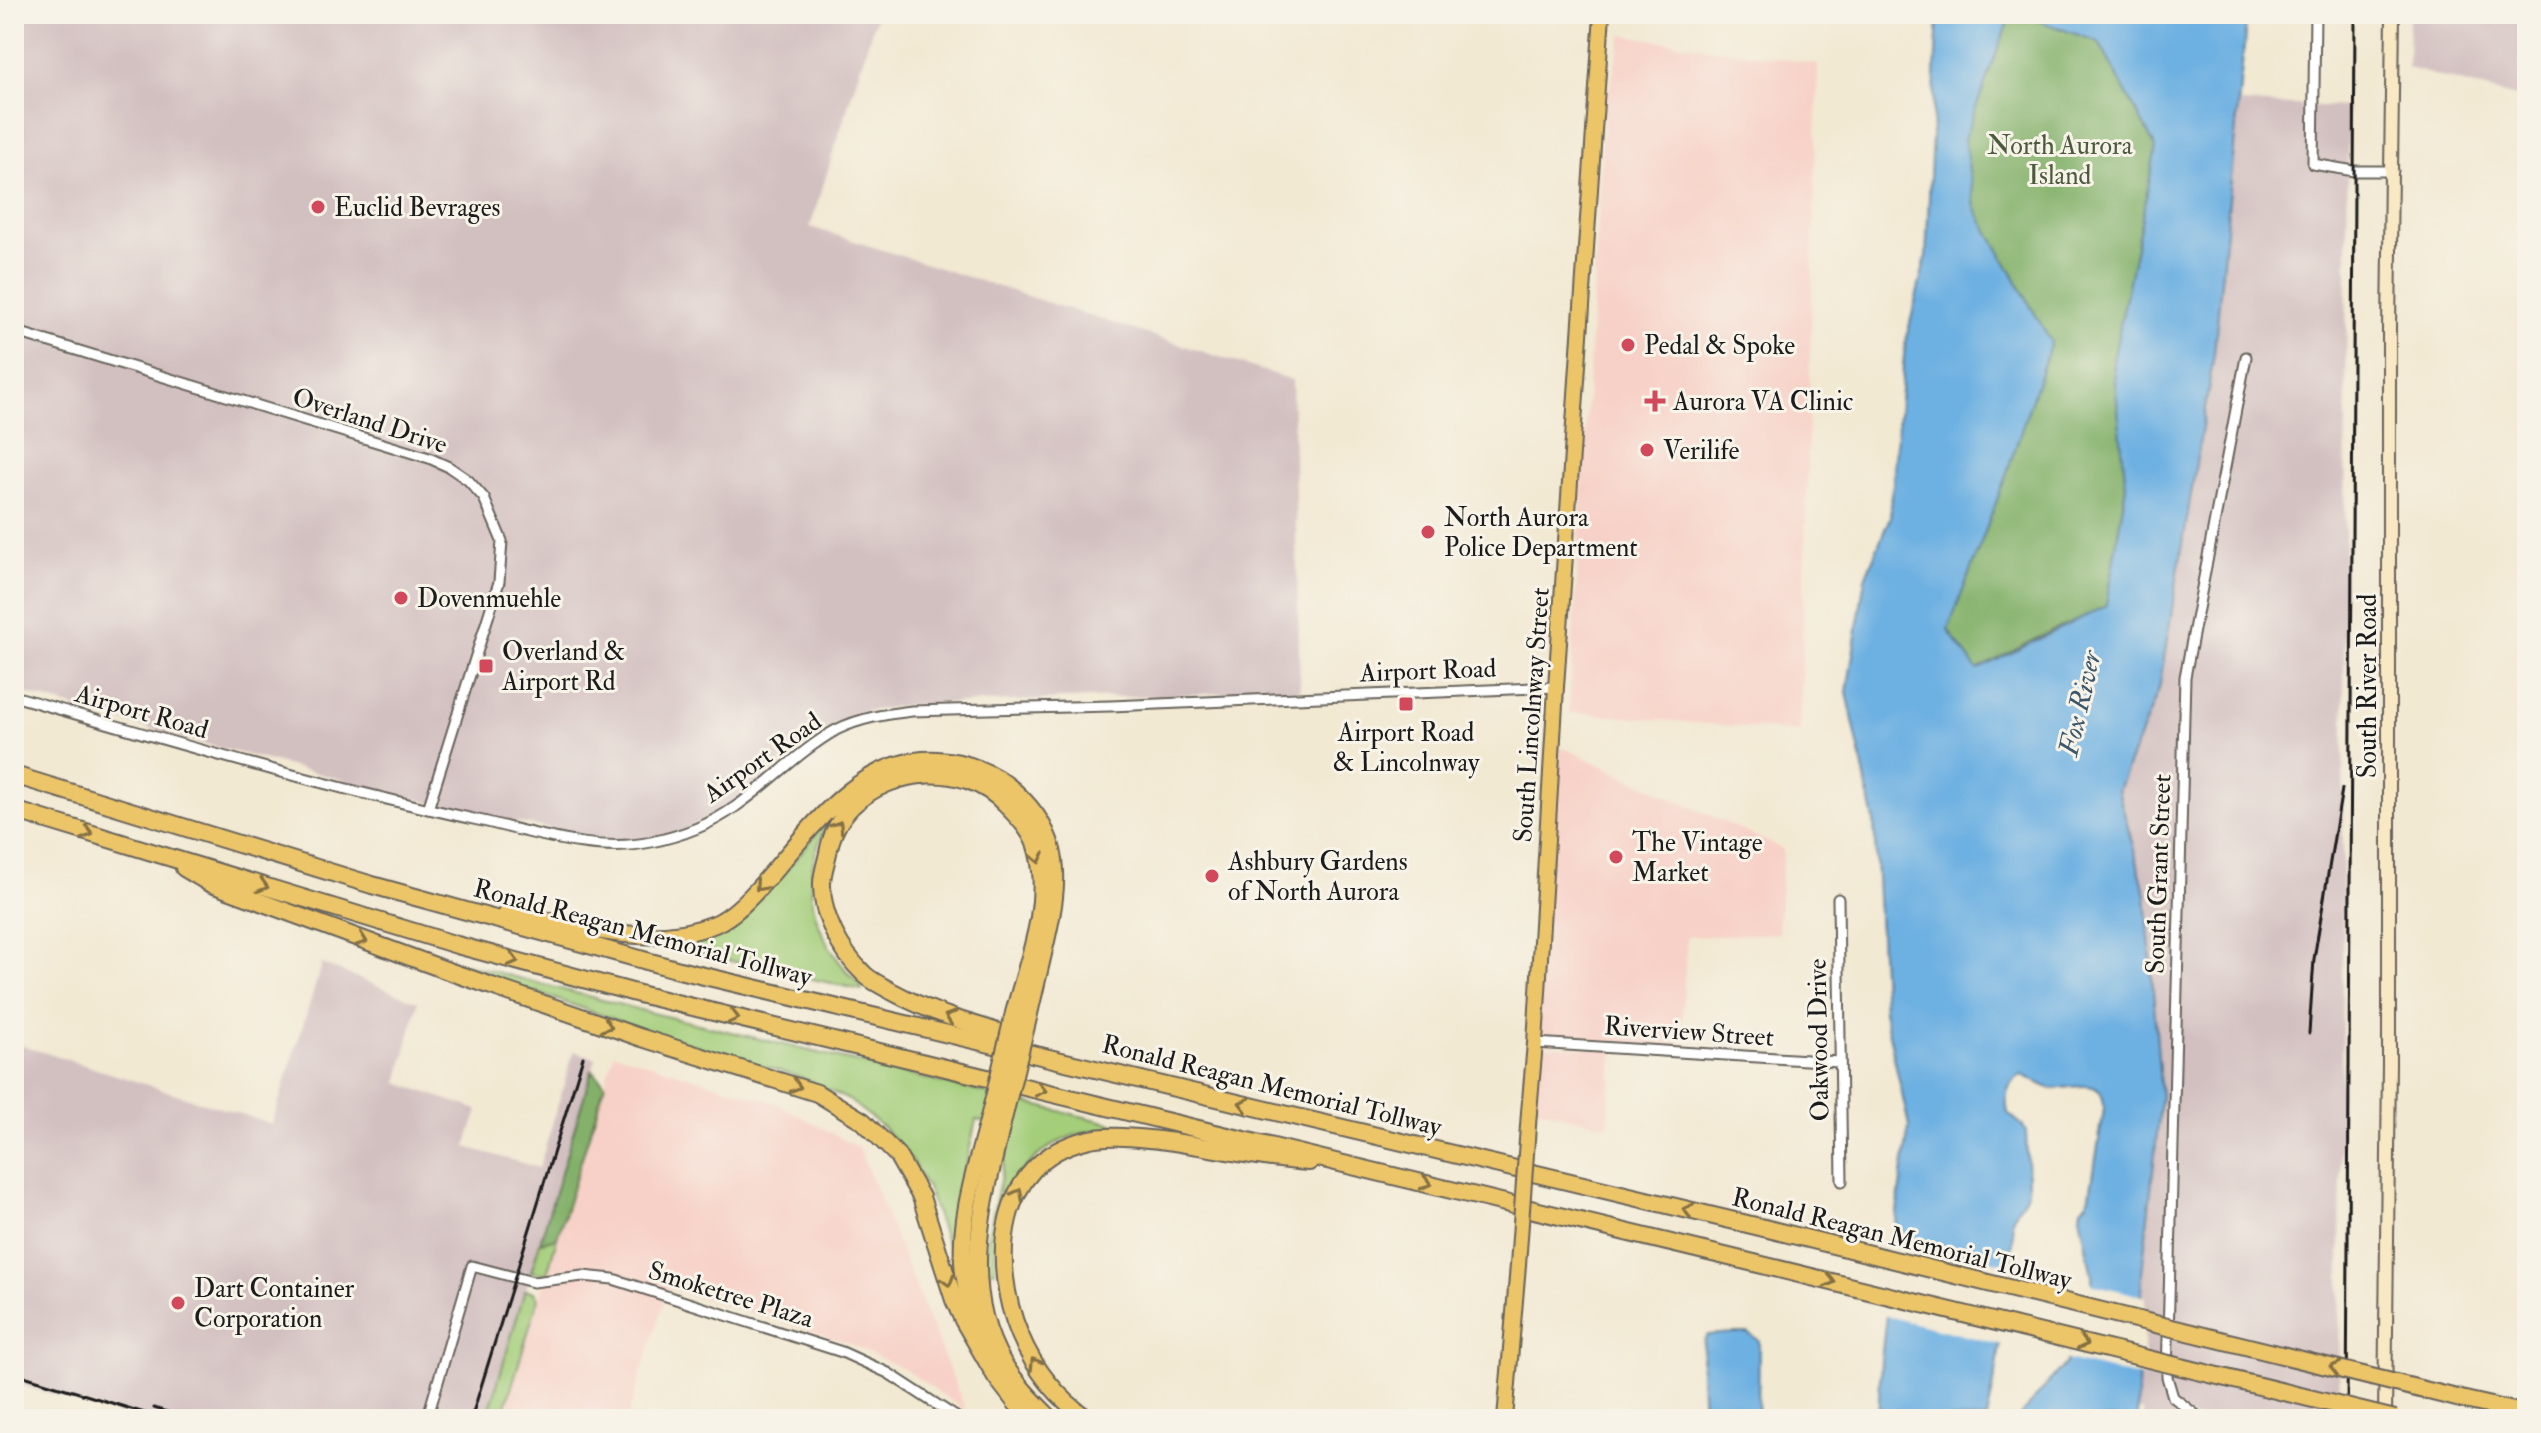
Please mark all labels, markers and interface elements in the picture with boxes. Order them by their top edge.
park label: North Aurora Island [1988,130,2133,192]
place label: Euclid Bevrages [334,192,501,224]
marker: Euclid Bevrages [309,198,327,216]
place label: Pedal & Spoke [1644,330,1795,363]
marker: Pedal & Spoke [1619,336,1637,354]
street label: Overland Drive [288,381,451,461]
place label: Aurora VA Clinic [1672,386,1853,418]
marker: Aurora VA Clinic [1644,390,1666,412]
place label: Verilife [1663,435,1740,467]
marker: Verilife [1638,441,1656,459]
place label: North Aurora Police Department [1444,502,1638,565]
marker: North Aurora Police Department [1419,523,1437,541]
place label: Dovenmuehle [417,583,561,615]
street label: South Lincolnway Street [1507,587,1557,844]
marker: Dovenmuehle [392,589,410,607]
street label: South River Road [2352,593,2384,778]
place label: Overland & Airport Rd [501,636,625,699]
water label: Fox River [2051,646,2110,761]
street label: Airport Road [1358,653,1497,690]
marker: Overland & Airport Rd [477,657,495,675]
street label: Airport Road [70,677,212,747]
marker: Airport Road & Lincolnway [1397,695,1415,713]
street label: Airport Road [697,705,828,812]
place label: Airport Road & Lincolnway [1333,717,1480,779]
street label: South Grant Street [2140,774,2178,975]
one-way arrow [828,821,843,835]
one-way arrow [81,824,94,840]
place label: The Vintage Market [1632,827,1763,889]
place label: Ashbury Gardens of North Aurora [1227,846,1408,908]
marker: The Vintage Market [1607,848,1625,866]
one-way arrow [1029,851,1046,865]
marker: Ashbury Gardens of North Aurora [1203,867,1221,885]
street label: Ronald Reagan Memorial Tollway [470,872,816,994]
one-way arrow [256,877,270,893]
one-way arrow [755,877,770,891]
one-way arrow [354,930,368,946]
one-way arrow [505,950,519,967]
street label: Oakwood Drive [1802,958,1836,1122]
one-way arrow [727,1007,740,1024]
one-way arrow [944,1010,958,1026]
street label: Riverview Street [1603,1010,1775,1054]
one-way arrow [600,1017,614,1033]
street label: Ronald Reagan Memorial Tollway [1099,1028,1445,1144]
one-way arrow [789,1077,803,1093]
one-way arrow [1034,1081,1048,1098]
one-way arrow [1238,1096,1252,1113]
one-way arrow [1419,1173,1433,1190]
street label: Ronald Reagan Memorial Tollway [1729,1181,2075,1297]
one-way arrow [1008,1187,1023,1202]
one-way arrow [1681,1202,1695,1219]
street label: Smoketree Plaza [644,1255,817,1335]
one-way arrow [1823,1272,1837,1289]
place label: Dart Container Corporation [194,1273,355,1336]
one-way arrow [939,1273,955,1287]
marker: Dart Container Corporation [169,1294,187,1312]
one-way arrow [2075,1334,2089,1351]
one-way arrow [1030,1357,1045,1371]
one-way arrow [2329,1360,2343,1377]

